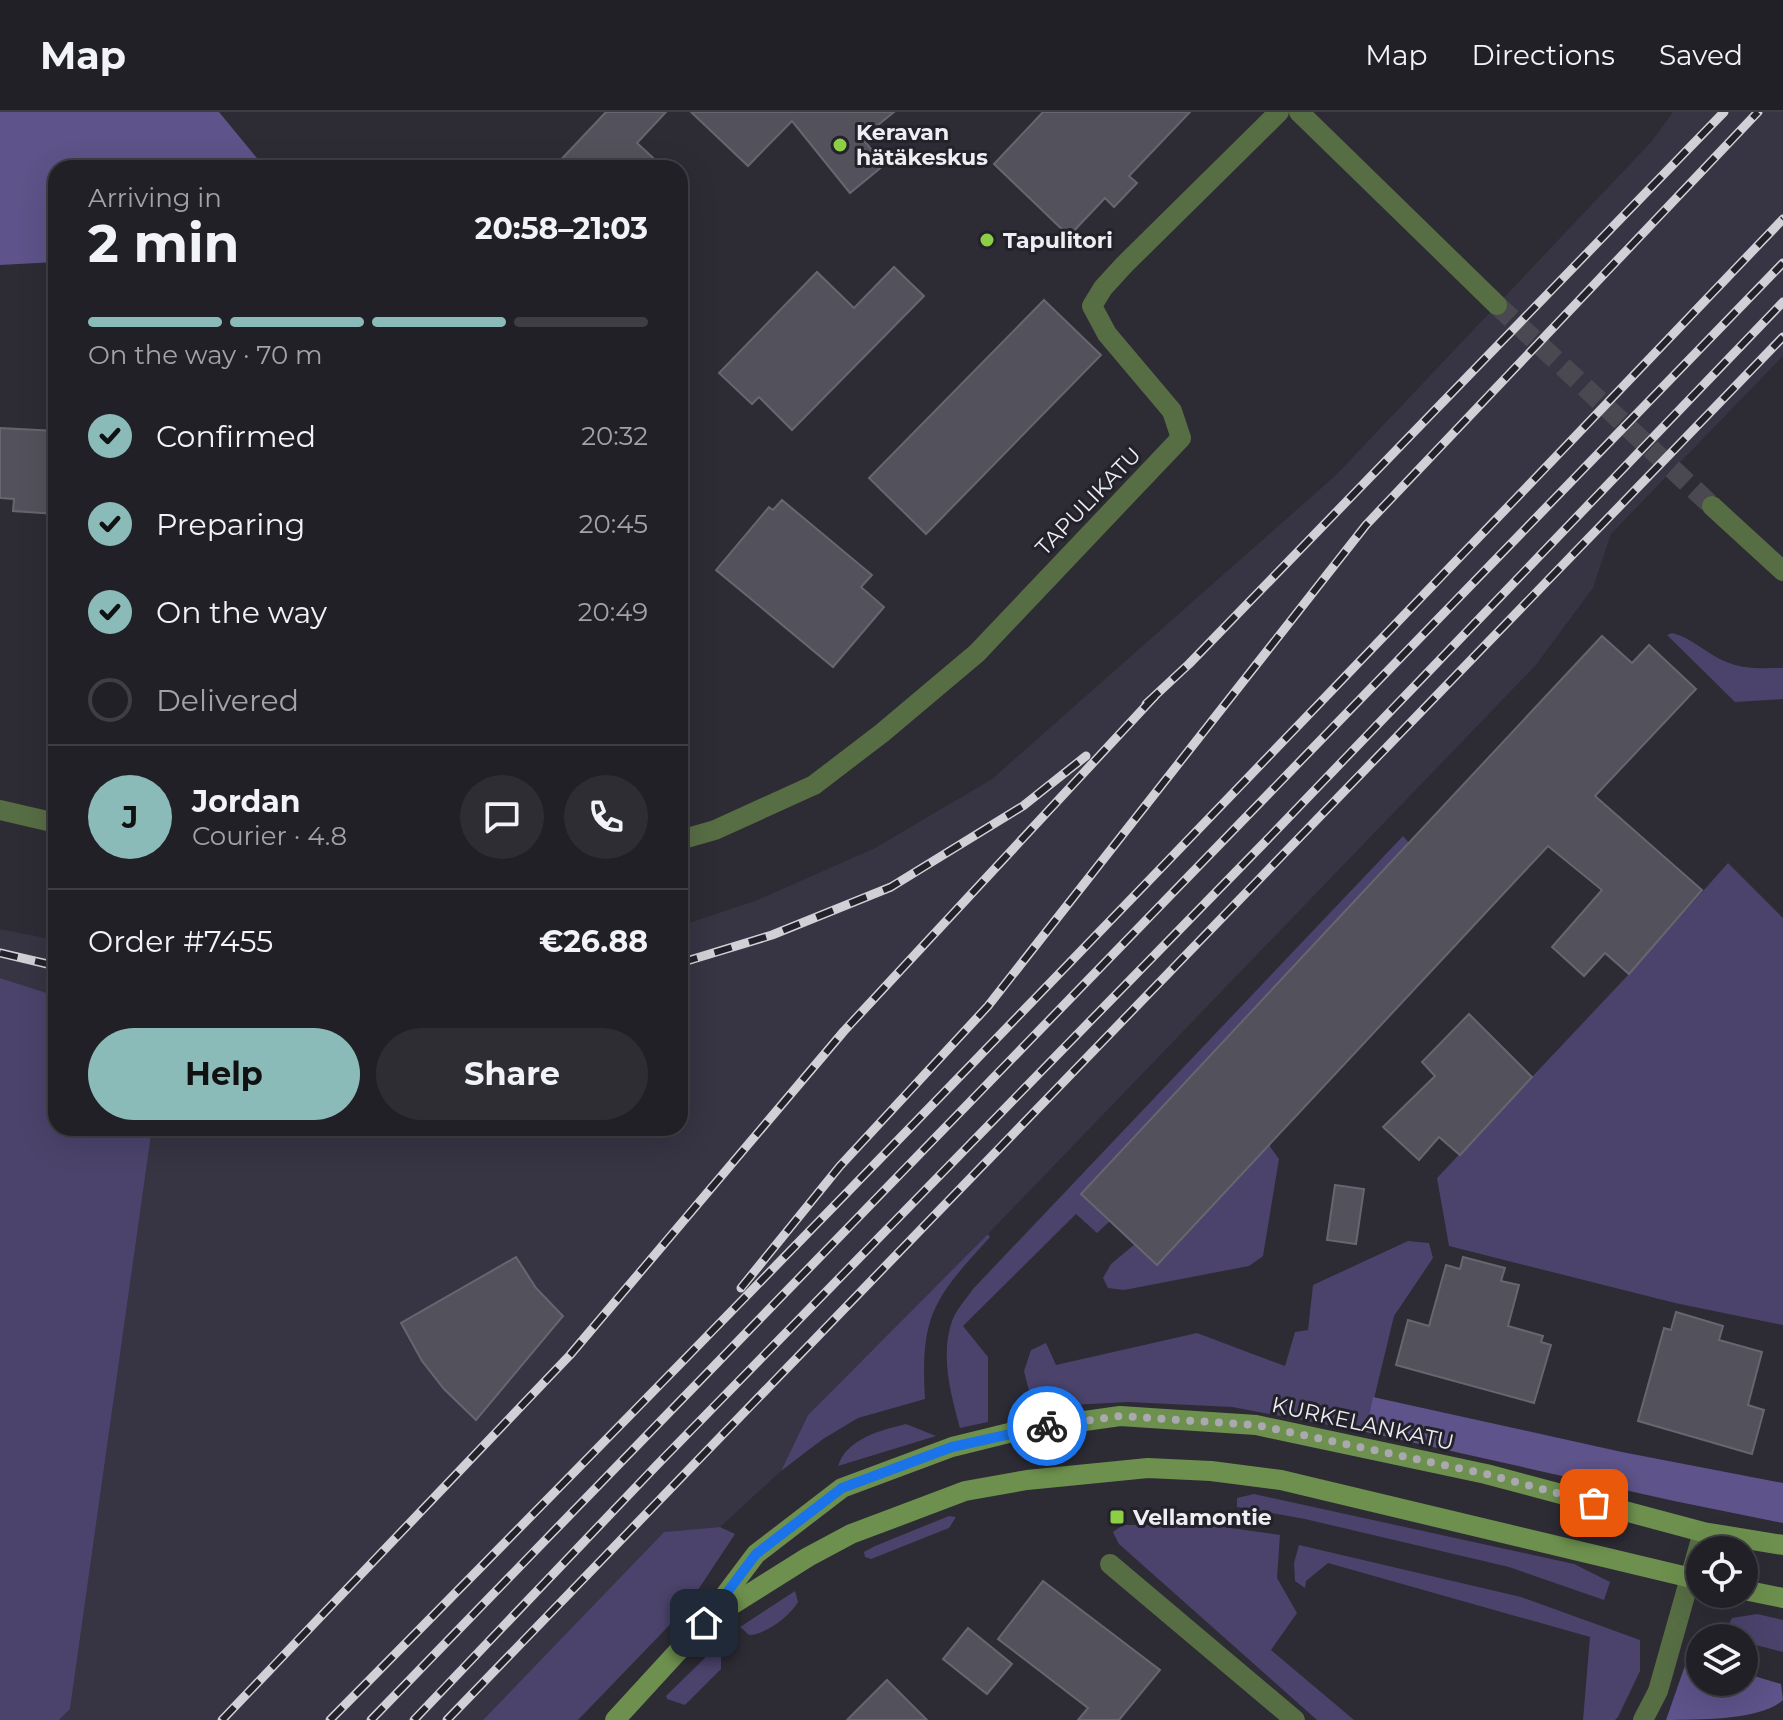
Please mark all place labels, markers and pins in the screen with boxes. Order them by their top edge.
place label: Keravan hätäkeskus [856,119,988,171]
marker: Keravan hätäkeskus [831,136,849,154]
place label: Tapulitori [1003,227,1113,254]
marker: Tapulitori [978,231,996,249]
pin [1560,1469,1628,1537]
place label: Vellamontie [1132,1504,1272,1531]
marker: Vellamontie [1108,1508,1126,1526]
pin [670,1589,738,1657]

